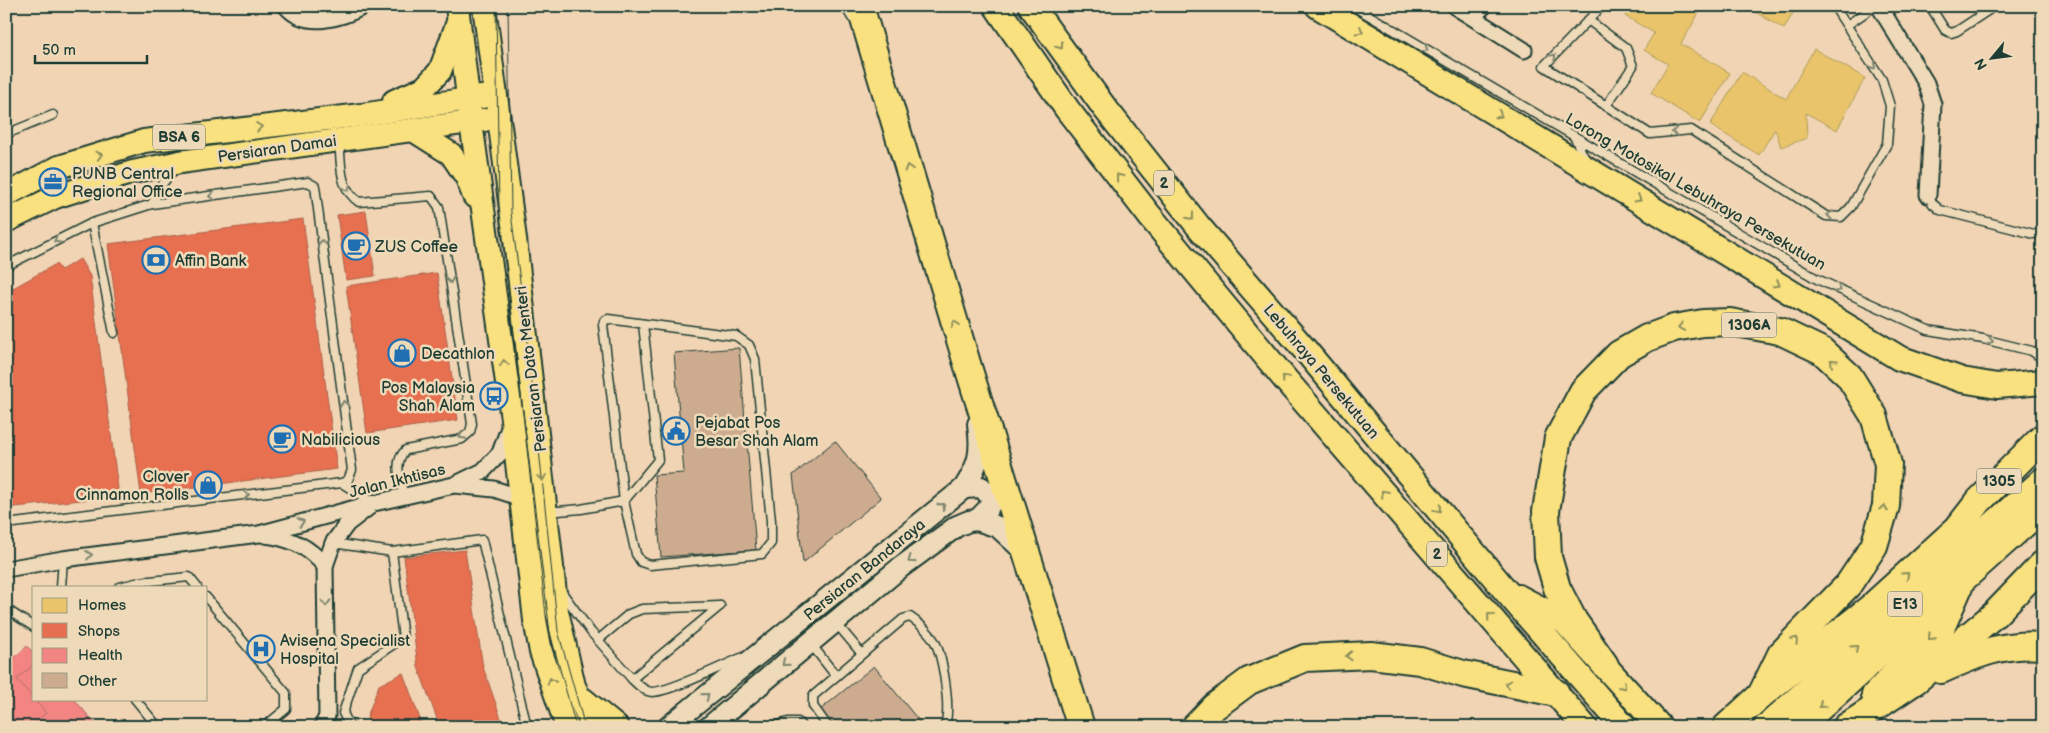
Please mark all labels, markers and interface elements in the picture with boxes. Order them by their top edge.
one-way arrow [1355,25,1364,35]
scale bar [35,32,148,64]
north arrow [1966,32,2016,82]
one-way arrow [1054,40,1063,50]
text: 50 m [42,41,76,60]
one-way arrow [1419,43,1428,53]
one-way arrow [1547,54,1556,63]
text: N [1971,55,1991,73]
one-way arrow [1867,61,1877,70]
one-way arrow [1494,109,1503,119]
street label: Lorong Motosikal Lebuhraya Persekutuan [1562,110,1829,275]
one-way arrow [255,122,263,133]
road number: BSA 6 [153,124,205,150]
one-way arrow [1670,126,1678,137]
street label: Persiaran Damai [217,132,338,167]
one-way arrow [94,151,103,161]
one-way arrow [904,164,914,172]
place label: PUNB Central Regional Office [72,165,183,202]
office icon: PUNB Central Regional Office [38,167,68,197]
road number: 2 [1154,170,1174,196]
one-way arrow [1116,174,1124,183]
one-way arrow [340,183,351,192]
one-way arrow [207,190,216,200]
one-way arrow [1633,193,1642,203]
one-way arrow [1825,210,1834,220]
one-way arrow [1185,211,1194,220]
cafe icon: ZUS Coffee [341,231,371,261]
one-way arrow [53,234,62,245]
place label: ZUS Coffee [374,238,458,257]
one-way arrow [317,239,328,247]
bank icon: Affin Bank [141,245,171,275]
place label: Affin Bank [175,252,247,271]
one-way arrow [444,277,455,285]
one-way arrow [1772,277,1781,287]
one-way arrow [1833,282,1842,293]
street label: Persiaran Dato Menteri [512,285,551,453]
street label: Lebuhraya Persekutuan [1259,301,1383,443]
road number: 1306A [1722,312,1776,338]
one-way arrow [950,320,960,328]
one-way arrow [1676,321,1685,332]
one-way arrow [1986,335,1995,346]
shop icon: Decathlon [387,338,417,368]
place label: Decathlon [421,345,495,364]
one-way arrow [1830,358,1839,367]
one-way arrow [499,359,510,367]
one-way arrow [1282,375,1291,384]
place label: Pos Malaysia Shah Alam [381,379,475,416]
bus stop icon: Pos Malaysia Shah Alam [479,381,509,411]
one-way arrow [339,400,349,408]
place label: Pejabat Pos Besar Shah Alam [695,414,818,451]
public building icon: Pejabat Pos Besar Shah Alam [661,416,691,446]
cafe icon: Nabilicious [267,424,297,454]
one-way arrow [459,430,468,440]
place label: Nabilicious [301,431,380,450]
street label: Jalan Ikhtisas [347,460,447,503]
place label: Clover Cinnamon Rolls [76,468,189,505]
road number: 1305 [1976,468,2022,494]
shop icon: Clover Cinnamon Rolls [193,470,223,500]
one-way arrow [536,475,547,483]
one-way arrow [242,490,250,501]
one-way arrow [1382,490,1390,499]
one-way arrow [1879,503,1889,512]
one-way arrow [936,504,945,512]
one-way arrow [1432,504,1441,513]
street label: Persiaran Bandaraya [800,515,930,625]
one-way arrow [297,518,305,528]
road number: 2 [1427,542,1447,566]
one-way arrow [85,550,93,561]
one-way arrow [907,554,917,563]
one-way arrow [1900,572,1909,581]
legend [32,586,208,700]
road number: E13 [1888,592,1922,616]
text: Homes [78,596,127,615]
one-way arrow [321,600,331,607]
one-way arrow [1487,613,1496,622]
text: Shops [78,622,121,641]
one-way arrow [1928,631,1937,640]
place label: Avisena Specialist Hospital [280,632,410,669]
hospital icon: Avisena Specialist Hospital [246,634,276,664]
one-way arrow [1789,636,1798,645]
one-way arrow [1850,645,1859,654]
text: Health [78,646,123,665]
one-way arrow [1345,650,1353,661]
one-way arrow [782,657,791,666]
text: Other [78,672,117,691]
one-way arrow [547,677,557,685]
one-way arrow [1504,679,1513,689]
one-way arrow [1617,680,1626,689]
one-way arrow [701,693,710,702]
one-way arrow [1818,700,1827,709]

